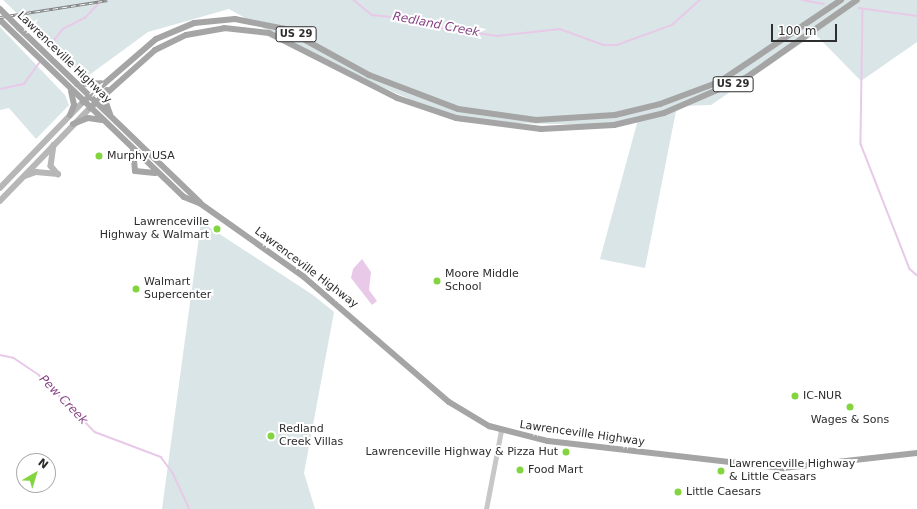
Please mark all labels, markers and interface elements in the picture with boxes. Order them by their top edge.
street label: Lawrenceville Highway [14,9,114,107]
water label: Redland Creek [391,10,481,40]
scale bar [773,16,839,42]
text: 100 m [778,24,816,38]
road number: US 29 [275,26,317,42]
road number: US 29 [712,76,754,92]
place label: Murphy USA [107,149,175,163]
marker: Murphy USA [94,151,104,161]
place label: Lawrenceville Highway & Walmart [100,216,209,242]
marker: Lawrenceville Highway & Walmart [212,224,222,234]
street label: Lawrenceville Highway [252,225,360,311]
place label: Moore Middle School [445,268,519,294]
place label: Walmart Supercenter [144,276,211,302]
marker: Moore Middle School [432,276,442,286]
marker: Walmart Supercenter [131,284,141,294]
water label: Pew Creek [36,372,90,428]
place label: IC-NUR [803,389,842,403]
marker: IC-NUR [790,391,800,401]
marker: Wages & Sons [845,402,855,412]
place label: Wages & Sons [811,413,889,427]
street label: Lawrenceville Highway [519,419,645,449]
place label: Redland Creek Villas [279,423,343,449]
marker: Redland Creek Villas [266,431,276,441]
place label: Lawrenceville Highway & Pizza Hut [365,445,558,459]
marker: Lawrenceville Highway & Pizza Hut [561,447,571,457]
north arrow [16,453,56,493]
text: N [35,456,51,472]
place label: Lawrenceville Highway & Little Ceasars [729,458,855,484]
place label: Food Mart [528,463,583,477]
marker: Food Mart [515,465,525,475]
marker: Lawrenceville Highway & Little Ceasars [716,466,726,476]
place label: Little Caesars [686,485,761,499]
marker: Little Caesars [673,487,683,497]

